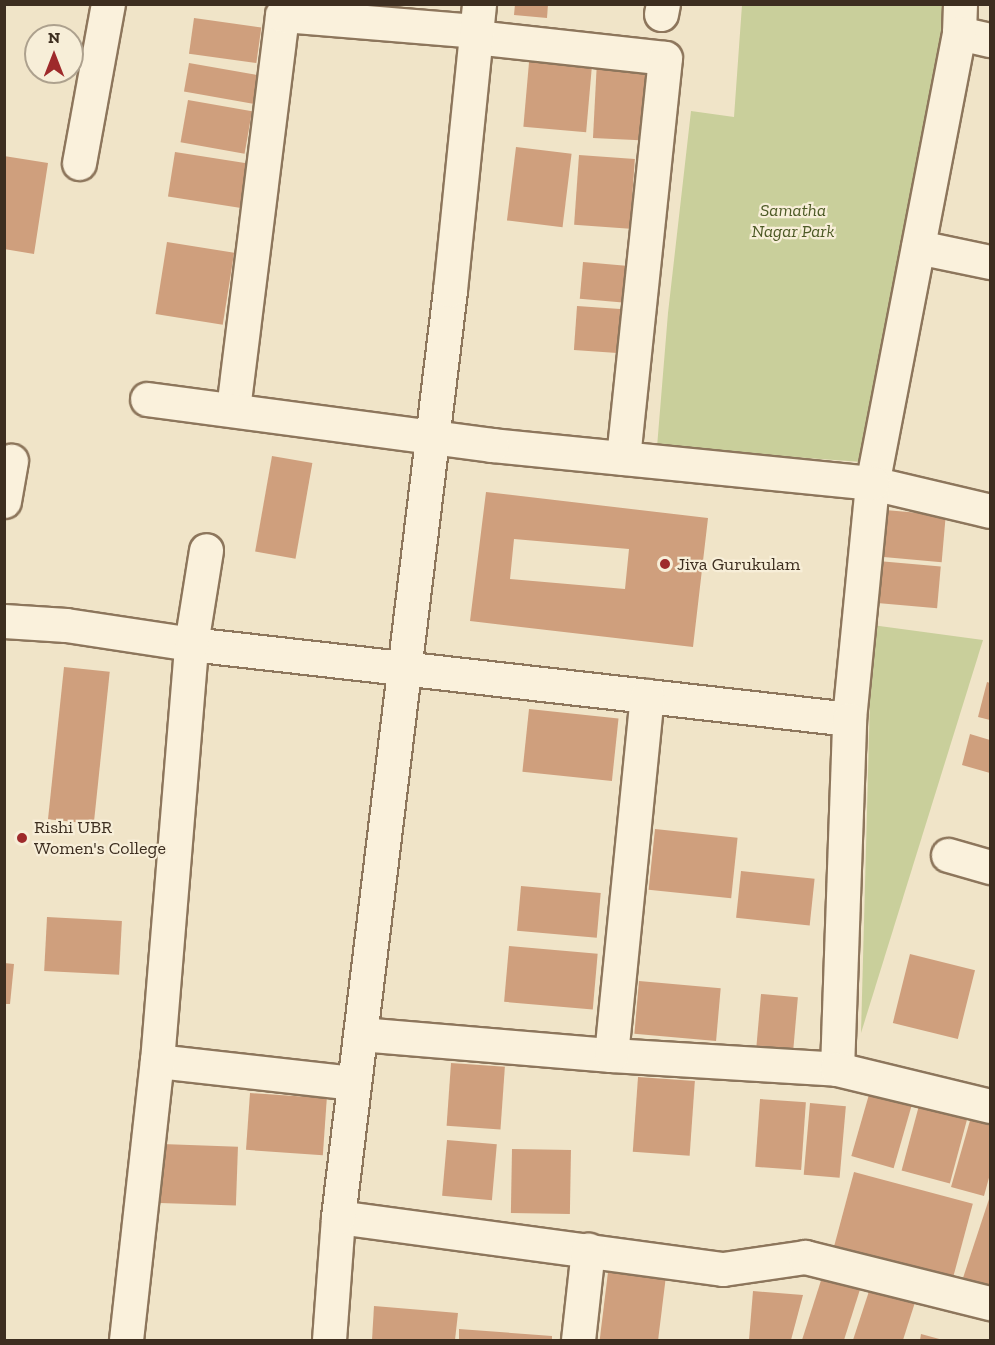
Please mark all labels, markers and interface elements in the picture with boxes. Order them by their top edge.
north arrow [24,24,84,84]
text: N [48,28,60,47]
park label: Samatha Nagar Park [751,200,835,242]
place label: Jiva Gurukulam [677,553,800,575]
marker: Jiva Gurukulam [658,557,672,571]
place label: Rishi UBR Women's College [34,817,166,860]
marker: Rishi UBR Women's College [15,831,29,845]

